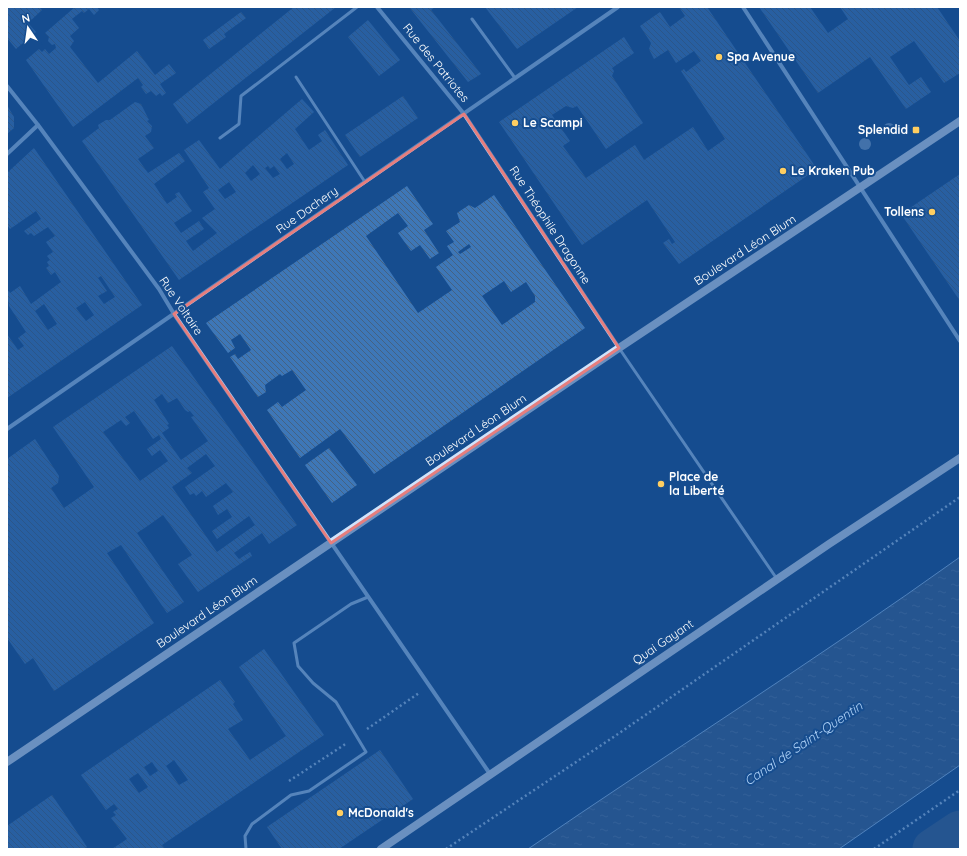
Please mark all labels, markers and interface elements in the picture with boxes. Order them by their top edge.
north arrow [8,8,48,48]
text: N [20,11,31,26]
street label: Rue des Patriotes [400,20,473,105]
place label: Spa Avenue [727,49,795,64]
marker: Spa Avenue [714,52,724,62]
place label: Le Scampi [523,115,583,130]
marker: Le Scampi [510,118,520,128]
place label: Splendid [858,122,908,137]
marker: Splendid [911,125,921,135]
street label: Rue Théophile Dragonne [507,163,594,287]
place label: Le Kraken Pub [791,163,875,178]
marker: Le Kraken Pub [778,166,788,176]
street label: Rue Dachery [273,183,340,236]
place label: Tollens [884,204,924,219]
marker: Tollens [927,207,937,217]
street label: Boulevard Léon Blum [691,211,799,288]
street label: Rue Voltaire [156,274,207,338]
street label: Boulevard Léon Blum [422,390,529,469]
place label: Place de la Liberté [669,469,724,498]
marker: Place de la Liberté [656,479,666,489]
street label: Boulevard Léon Blum [153,572,260,651]
street label: Quai Gayant [629,616,696,667]
water label: Canal de Saint-Quentin [741,697,866,789]
place label: McDonald's [348,805,414,820]
marker: McDonald's [335,808,345,818]

